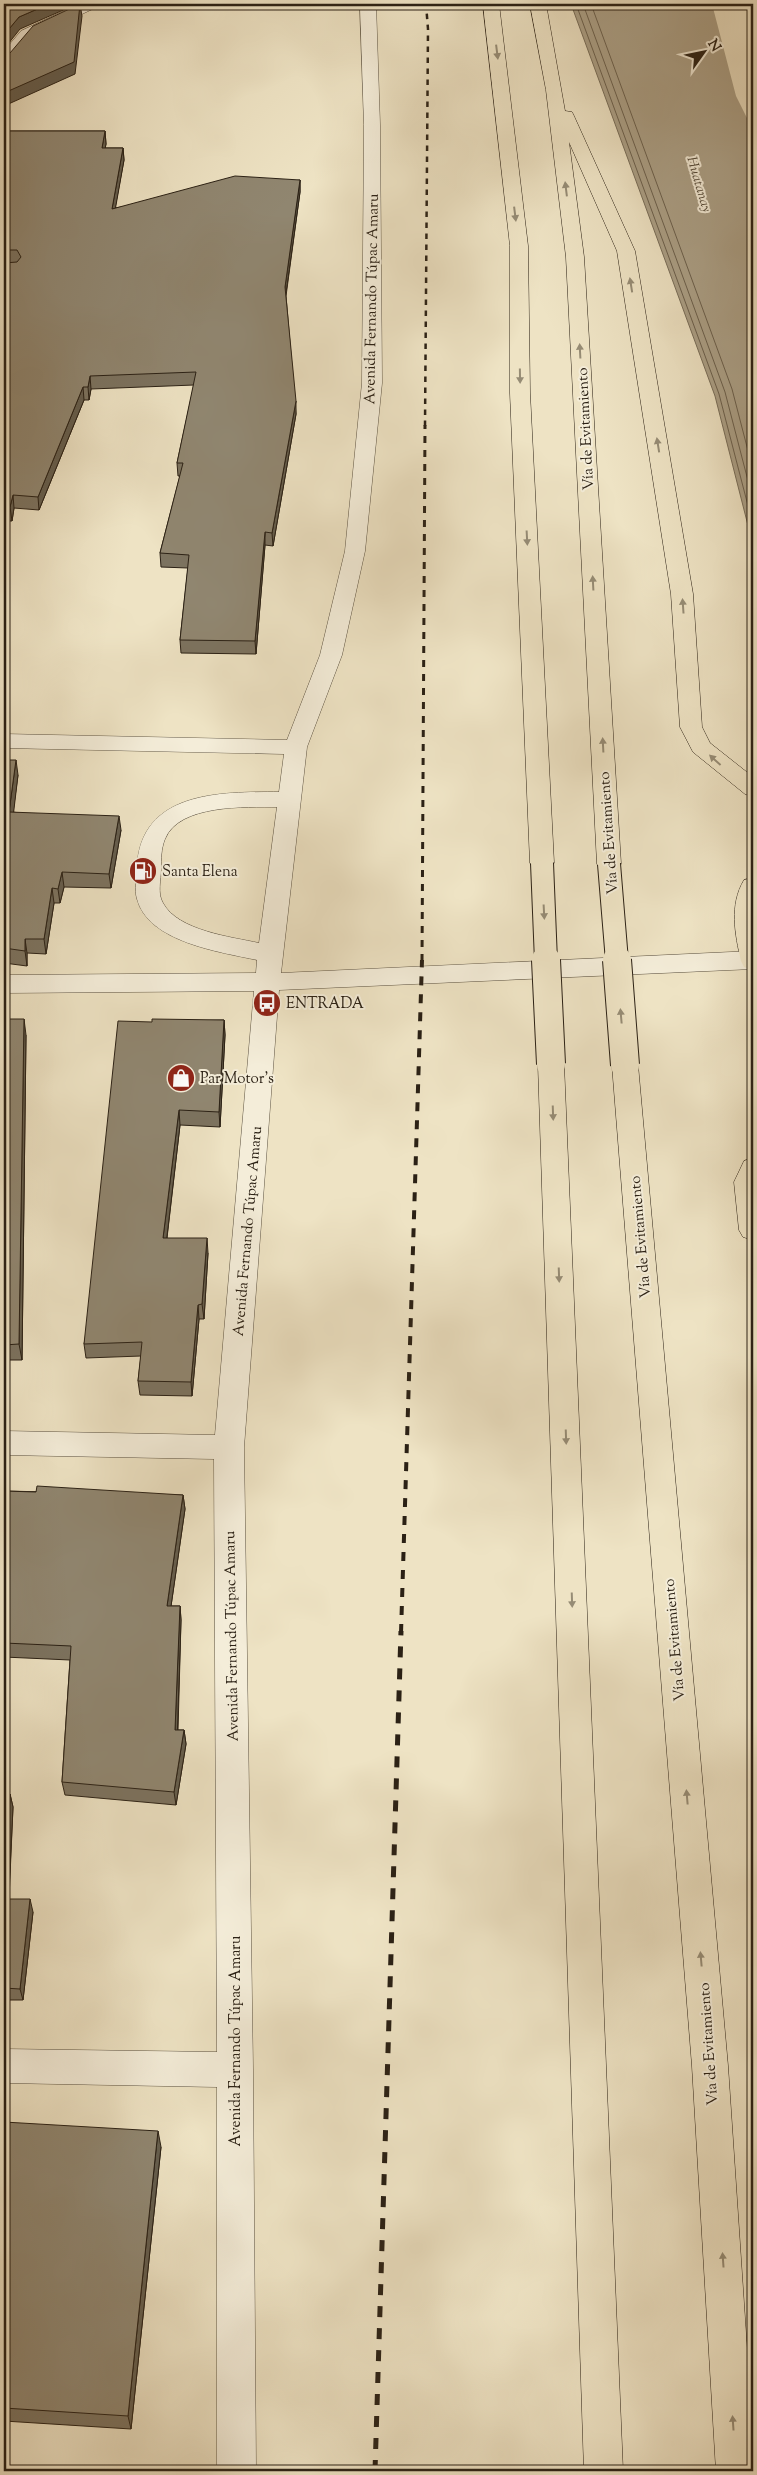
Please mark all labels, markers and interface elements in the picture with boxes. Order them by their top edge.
north arrow [680,28,730,78]
text: N [702,36,725,56]
one-way arrow [493,44,501,60]
water label: Huatanay [681,154,716,215]
one-way arrow [562,181,570,197]
street label: Avenida Fernando Túpac Amaru [360,193,385,405]
one-way arrow [511,206,519,222]
one-way arrow [627,277,635,293]
one-way arrow [576,343,584,359]
street label: Vía de Evitamiento [573,367,600,491]
one-way arrow [516,368,524,384]
one-way arrow [653,437,661,453]
one-way arrow [523,531,531,547]
one-way arrow [589,575,597,591]
one-way arrow [678,598,686,614]
one-way arrow [598,737,606,753]
one-way arrow [708,754,721,765]
street label: Vía de Evitamiento [595,771,624,895]
fuel station icon: Santa Elena [128,856,158,886]
place label: Santa Elena [162,862,238,883]
one-way arrow [540,904,548,920]
bus stop icon: ENTRADA [252,988,282,1018]
place label: ENTRADA [286,994,364,1015]
one-way arrow [617,1008,625,1024]
shop icon: Par Motor's [166,1063,196,1093]
place label: Par Motor's [200,1069,274,1090]
one-way arrow [549,1105,557,1121]
street label: Avenida Fernando Túpac Amaru [229,1125,268,1337]
street label: Vía de Evitamiento [626,1175,657,1299]
one-way arrow [556,1267,564,1283]
one-way arrow [562,1430,570,1446]
street label: Avenida Fernando Túpac Amaru [220,1530,245,1742]
street label: Vía de Evitamiento [660,1578,691,1702]
one-way arrow [568,1592,576,1608]
one-way arrow [683,1788,691,1804]
street label: Avenida Fernando Túpac Amaru [226,1935,247,2146]
one-way arrow [697,1950,705,1966]
street label: Vía de Evitamiento [695,1982,724,2106]
one-way arrow [718,2252,726,2268]
one-way arrow [728,2414,736,2430]

